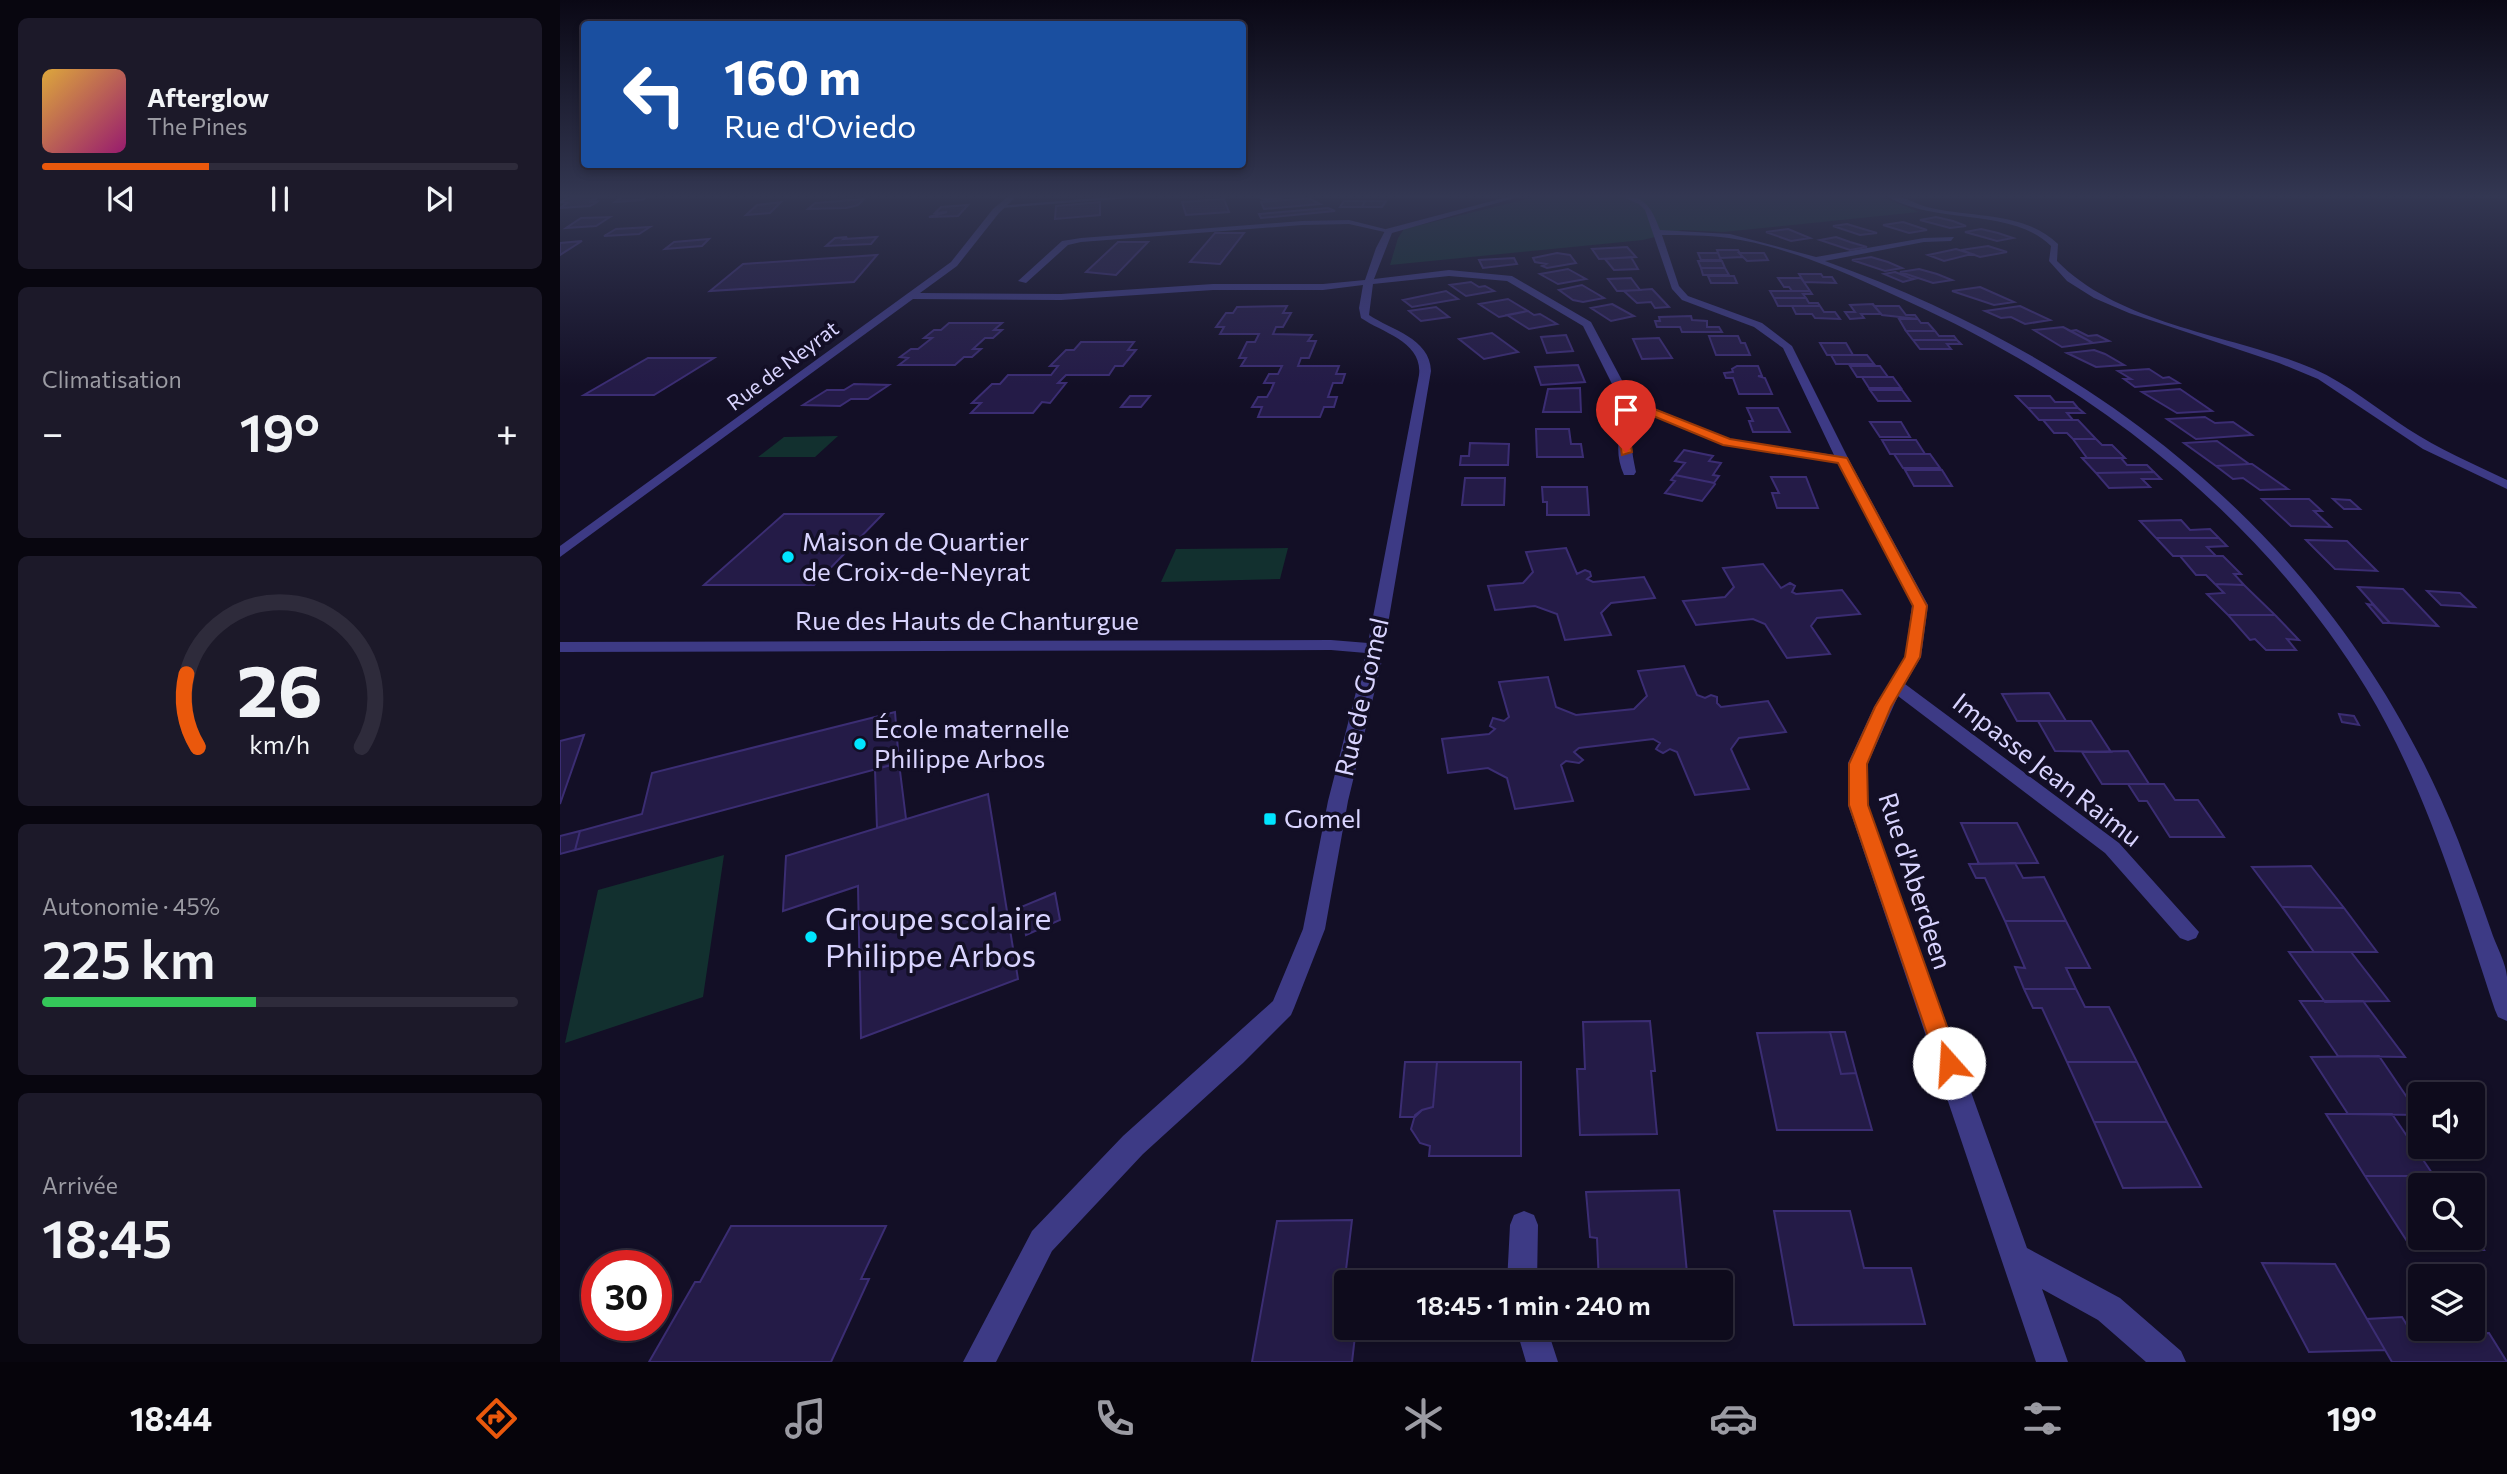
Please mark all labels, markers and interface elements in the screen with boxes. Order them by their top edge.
text: 160 m [724,45,861,105]
icon: left [609,49,700,140]
text: Afterglow [147,81,269,112]
text: Rue d'Oviedo [724,105,916,145]
text: The Pines [147,112,248,140]
icon: previous [102,180,140,218]
icon: pause [261,180,299,218]
icon: next [420,180,458,218]
street label: Rue de Neyrat [721,315,843,415]
text: Climatisation [42,365,182,393]
pin [1596,380,1656,452]
icon: arrive [1607,391,1645,429]
text: 19° [239,399,320,463]
text: − [42,408,64,455]
text: + [496,408,518,455]
place label: Maison de Quartier de Croix-de-Neyrat [802,525,1031,586]
marker: Maison de Quartier de Croix-de-Neyrat [780,549,796,565]
street label: Rue des Hauts de Chanturgue [795,604,1139,635]
street label: Rue de Gomel [1327,614,1394,779]
text: 26 [237,643,323,732]
street label: Impasse Jean Raimu [1947,686,2148,852]
place label: École maternelle Philippe Arbos [874,712,1070,773]
text: km/h [250,729,310,759]
marker: École maternelle Philippe Arbos [852,736,868,752]
street label: Rue d'Aberdeen [1873,788,1960,973]
place label: Gomel [1284,802,1362,833]
marker: Gomel [1262,811,1278,827]
text: Autonomie · 45% [42,892,220,920]
place label: Groupe scolaire Philippe Arbos [825,897,1051,974]
text: 225 km [42,926,215,990]
marker: Groupe scolaire Philippe Arbos [803,929,819,945]
position arrow [1912,1026,1986,1100]
map controls [2408,1082,2485,1341]
button: sound [2408,1082,2485,1159]
text: Arrivée [42,1171,118,1199]
button: search [2408,1173,2485,1250]
text: 18:45 [42,1205,172,1269]
speed limit sign: 30 [581,1250,672,1341]
button: layers [2408,1264,2485,1341]
text: 18:45 · 1 min · 240 m [1416,1289,1651,1320]
icon: directions [472,1394,521,1443]
icon: music [781,1394,830,1443]
icon: phone [1090,1394,1139,1443]
icon: climate [1399,1394,1448,1443]
icon: car [1709,1394,1758,1443]
icon: filters [2018,1394,2067,1443]
text: 18:44 [130,1398,212,1438]
text: 19° [2327,1398,2377,1438]

